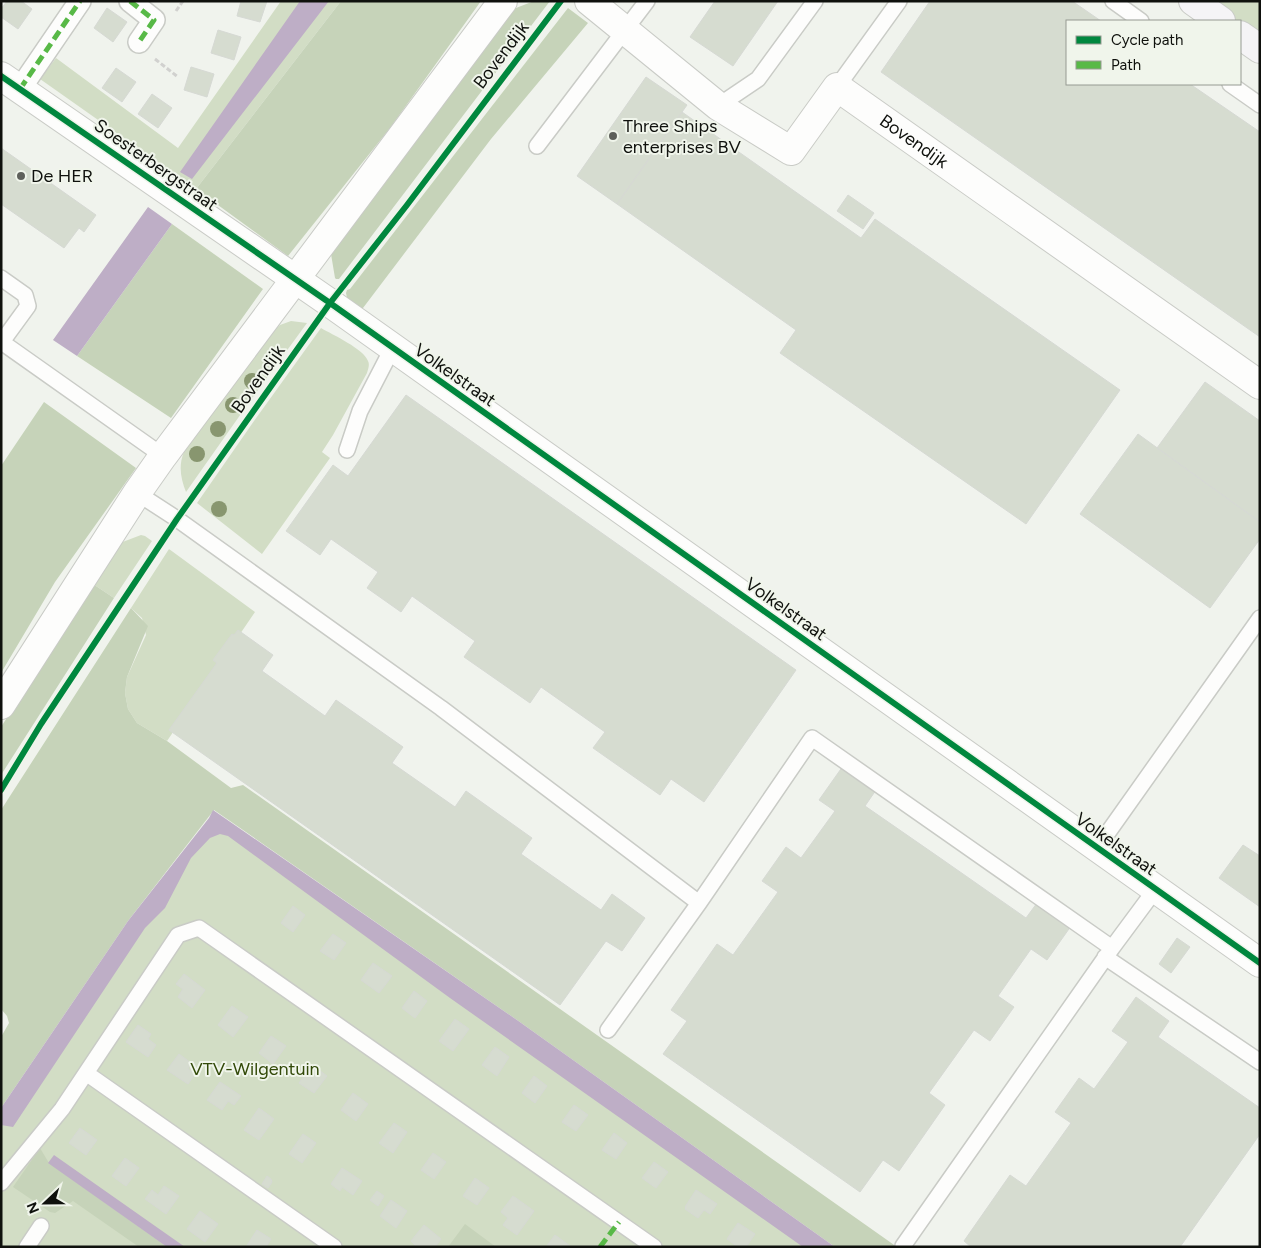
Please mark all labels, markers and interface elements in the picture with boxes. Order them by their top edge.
street label: Bovendijk [469,17,534,93]
legend [1066,20,1241,85]
text: Cycle path [1111,31,1183,49]
text: Path [1111,56,1141,74]
street label: Bovendijk [875,110,953,173]
street label: Soesterbergstraat [90,114,222,216]
place label: Three Ships enterprises BV [623,115,741,158]
marker: Three Ships enterprises BV [607,130,619,142]
place label: De HER [31,165,93,187]
marker: De HER [15,170,27,182]
street label: Volkelstraat [410,339,500,411]
street label: Bovendijk [226,340,290,417]
street label: Volkelstraat [741,573,831,645]
street label: Volkelstraat [1071,808,1161,880]
park label: VTV-Wilgentuin [190,1058,320,1080]
north arrow [20,1178,70,1228]
text: N [24,1199,43,1216]

